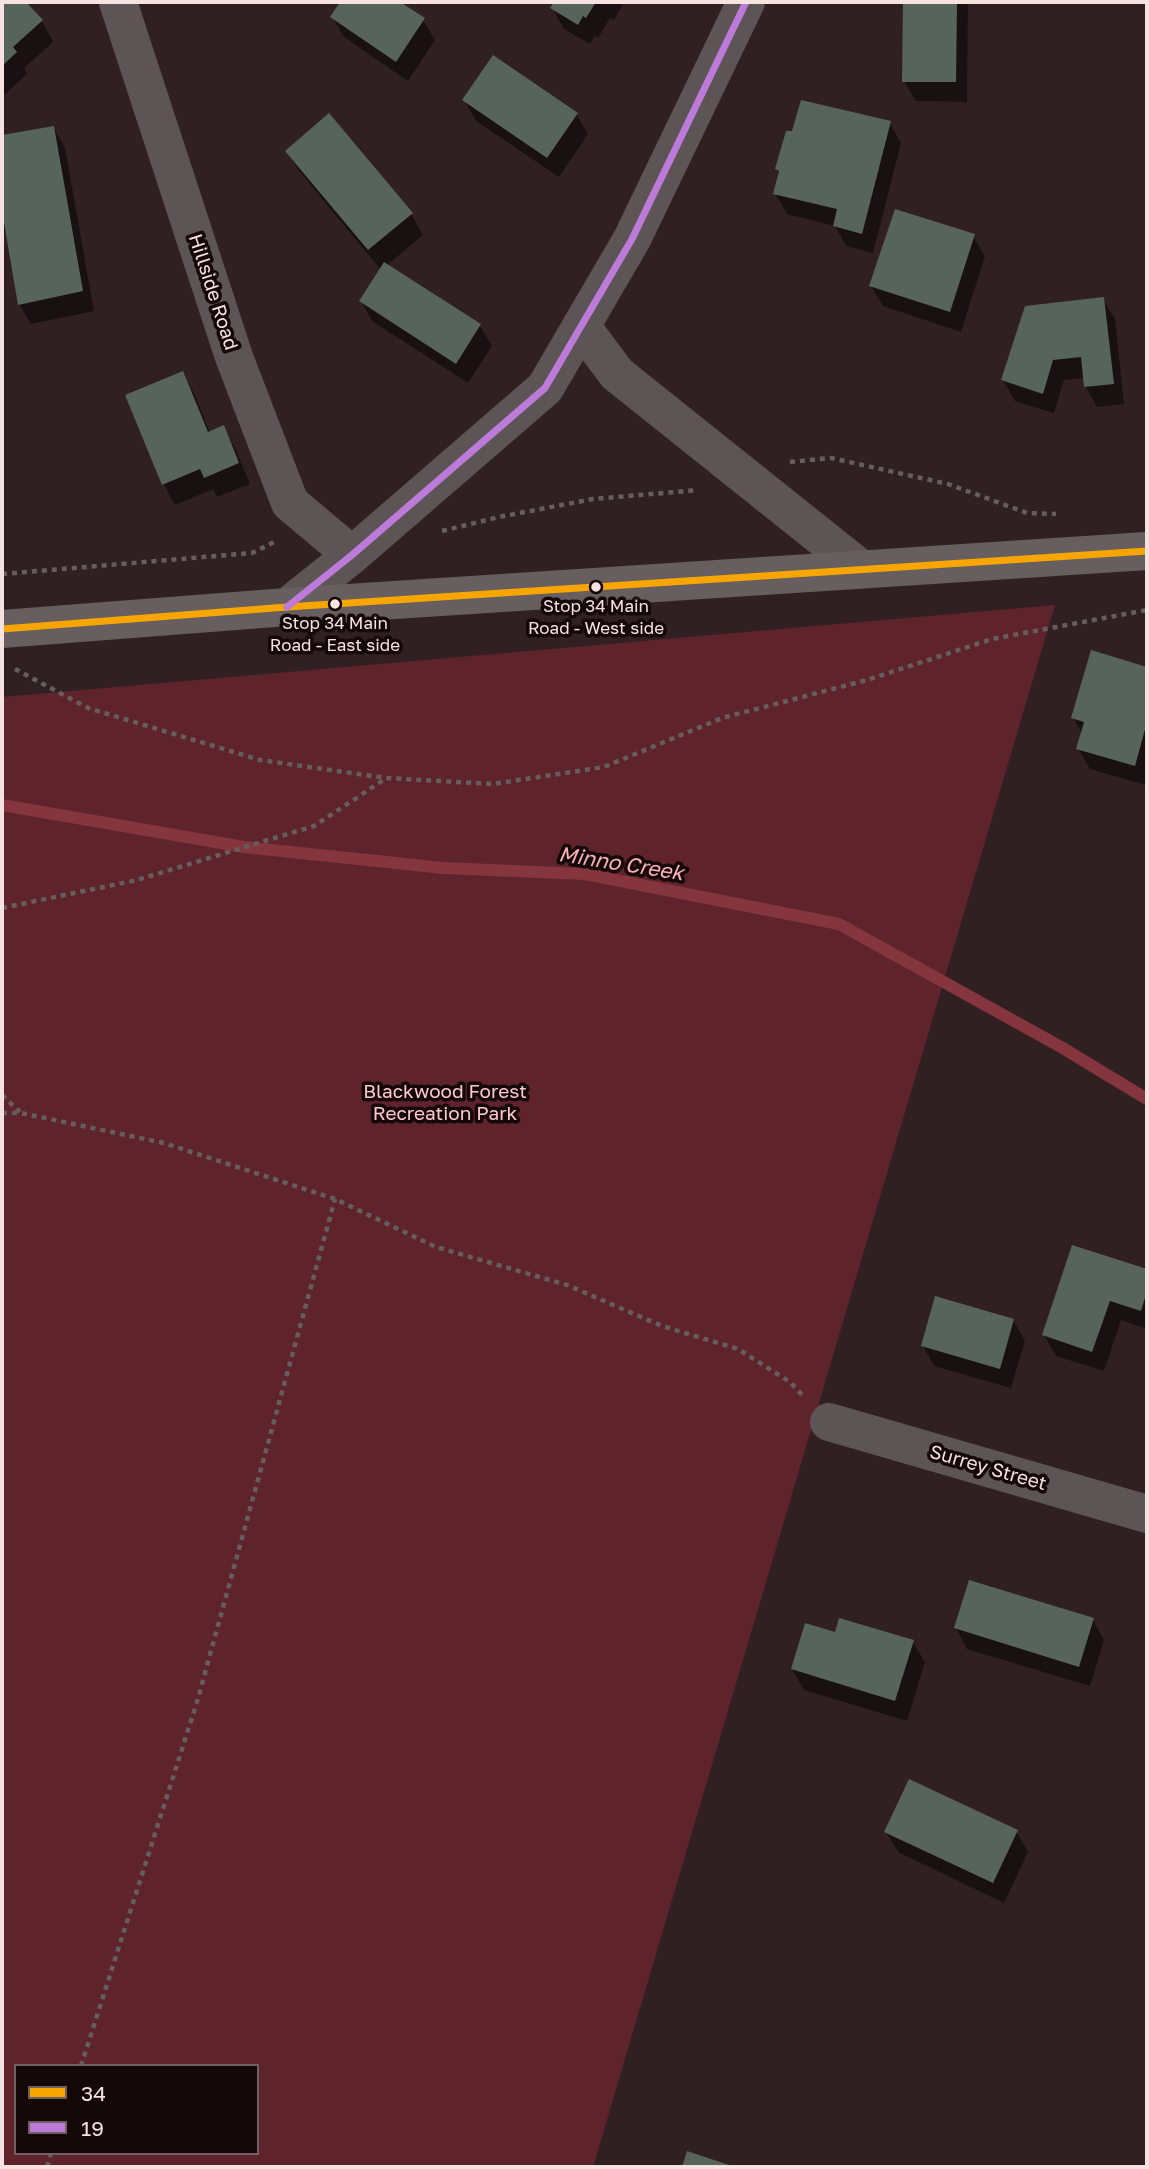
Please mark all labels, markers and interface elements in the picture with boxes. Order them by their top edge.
street label: Hillside Road [183,231,243,353]
marker: Stop 34 Main Road - West side [589,580,603,594]
marker: Stop 34 Main Road - East side [328,597,342,611]
place label: Stop 34 Main Road - West side [528,597,664,637]
place label: Stop 34 Main Road - East side [270,614,400,654]
water label: Minno Creek [557,842,685,886]
park label: Blackwood Forest Recreation Park [363,1081,527,1125]
street label: Surrey Street [927,1440,1049,1496]
legend [14,2064,259,2155]
text: 34 [81,2080,106,2106]
text: 19 [81,2115,104,2141]

